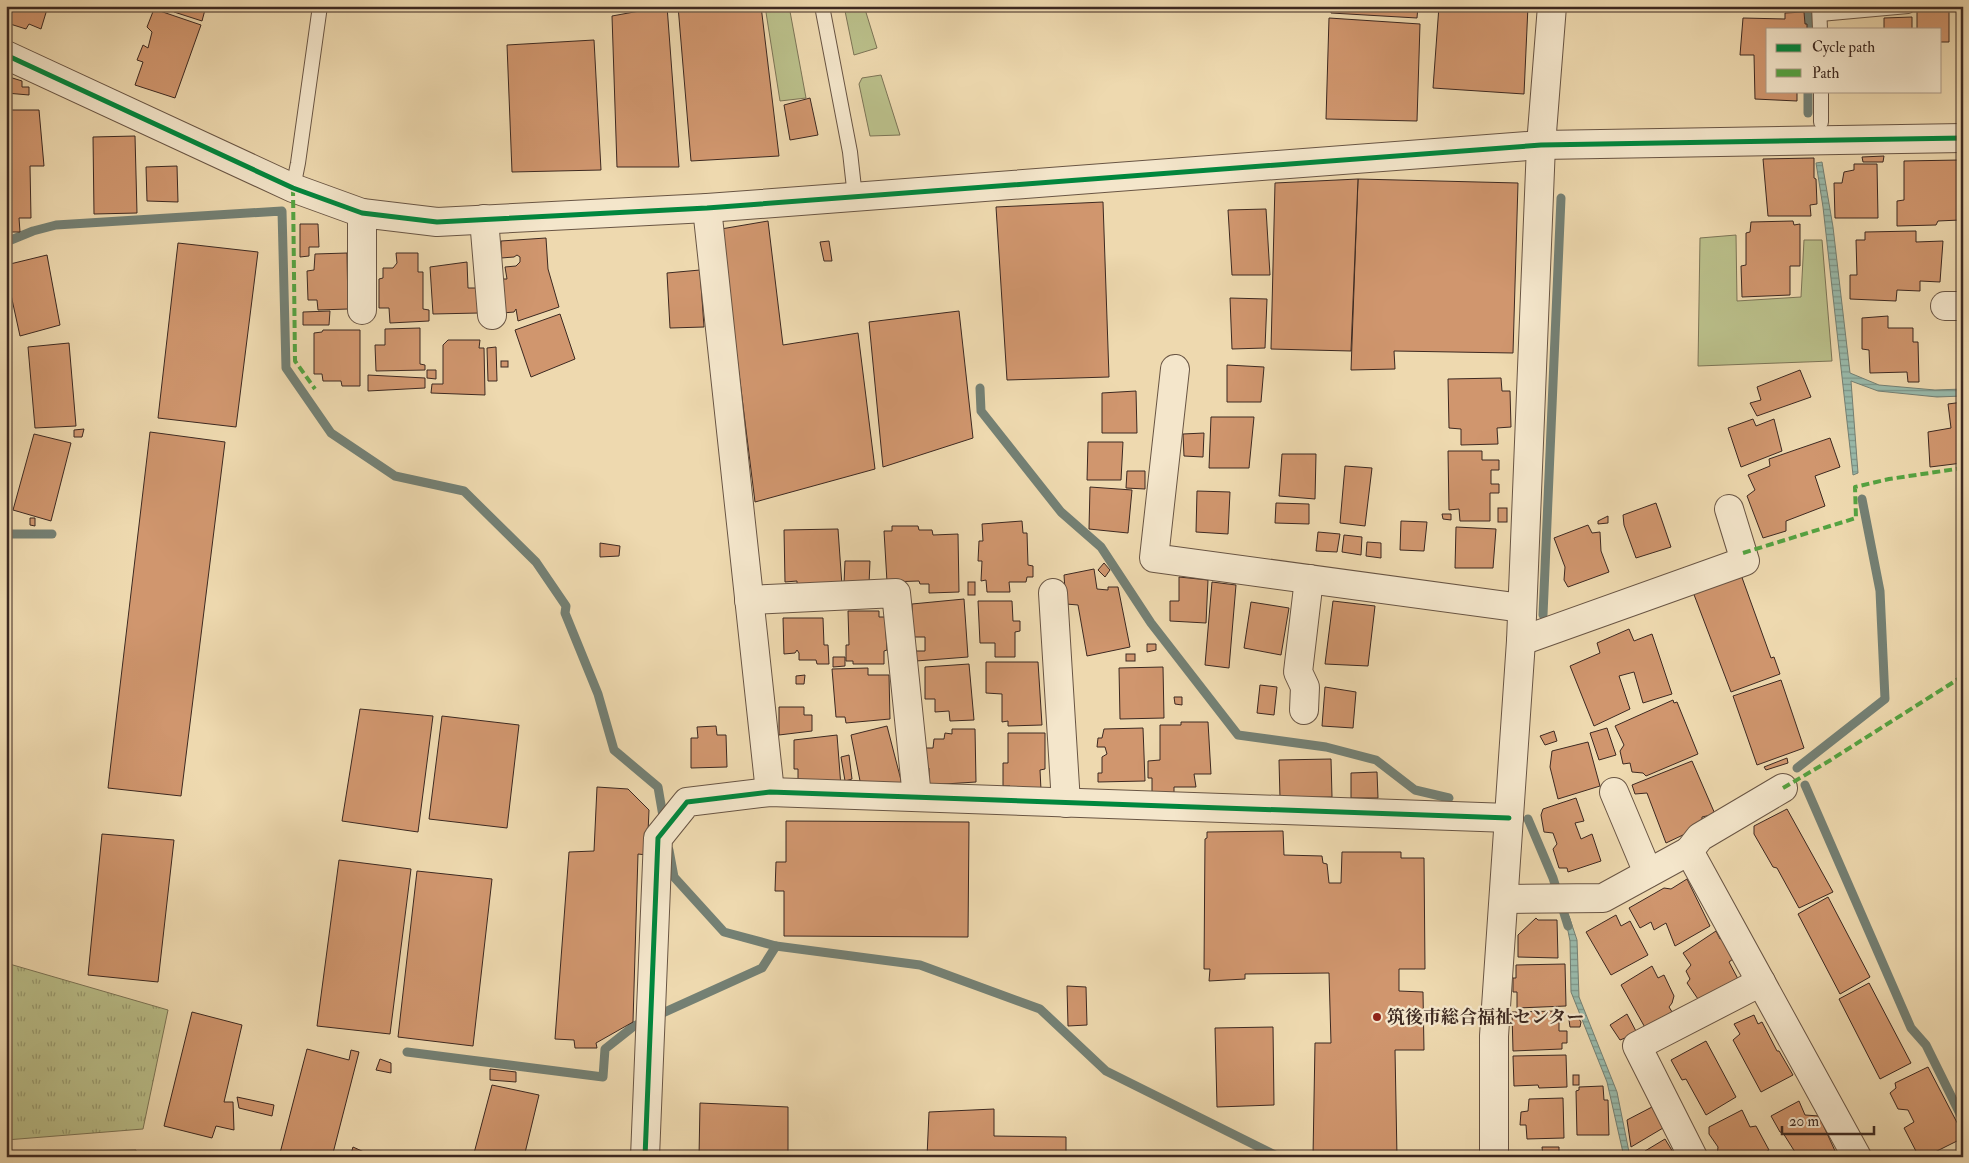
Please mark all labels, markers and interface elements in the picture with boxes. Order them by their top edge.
legend [1766,28,1942,92]
text: Cycle path [1812,38,1875,58]
text: Path [1812,64,1839,83]
place label: 筑後市総合福祉センター [1387,1006,1584,1029]
marker: 筑後市総合福祉センター [1371,1011,1383,1023]
scale bar [1782,1103,1874,1135]
text: 20 m [1789,1112,1819,1131]

